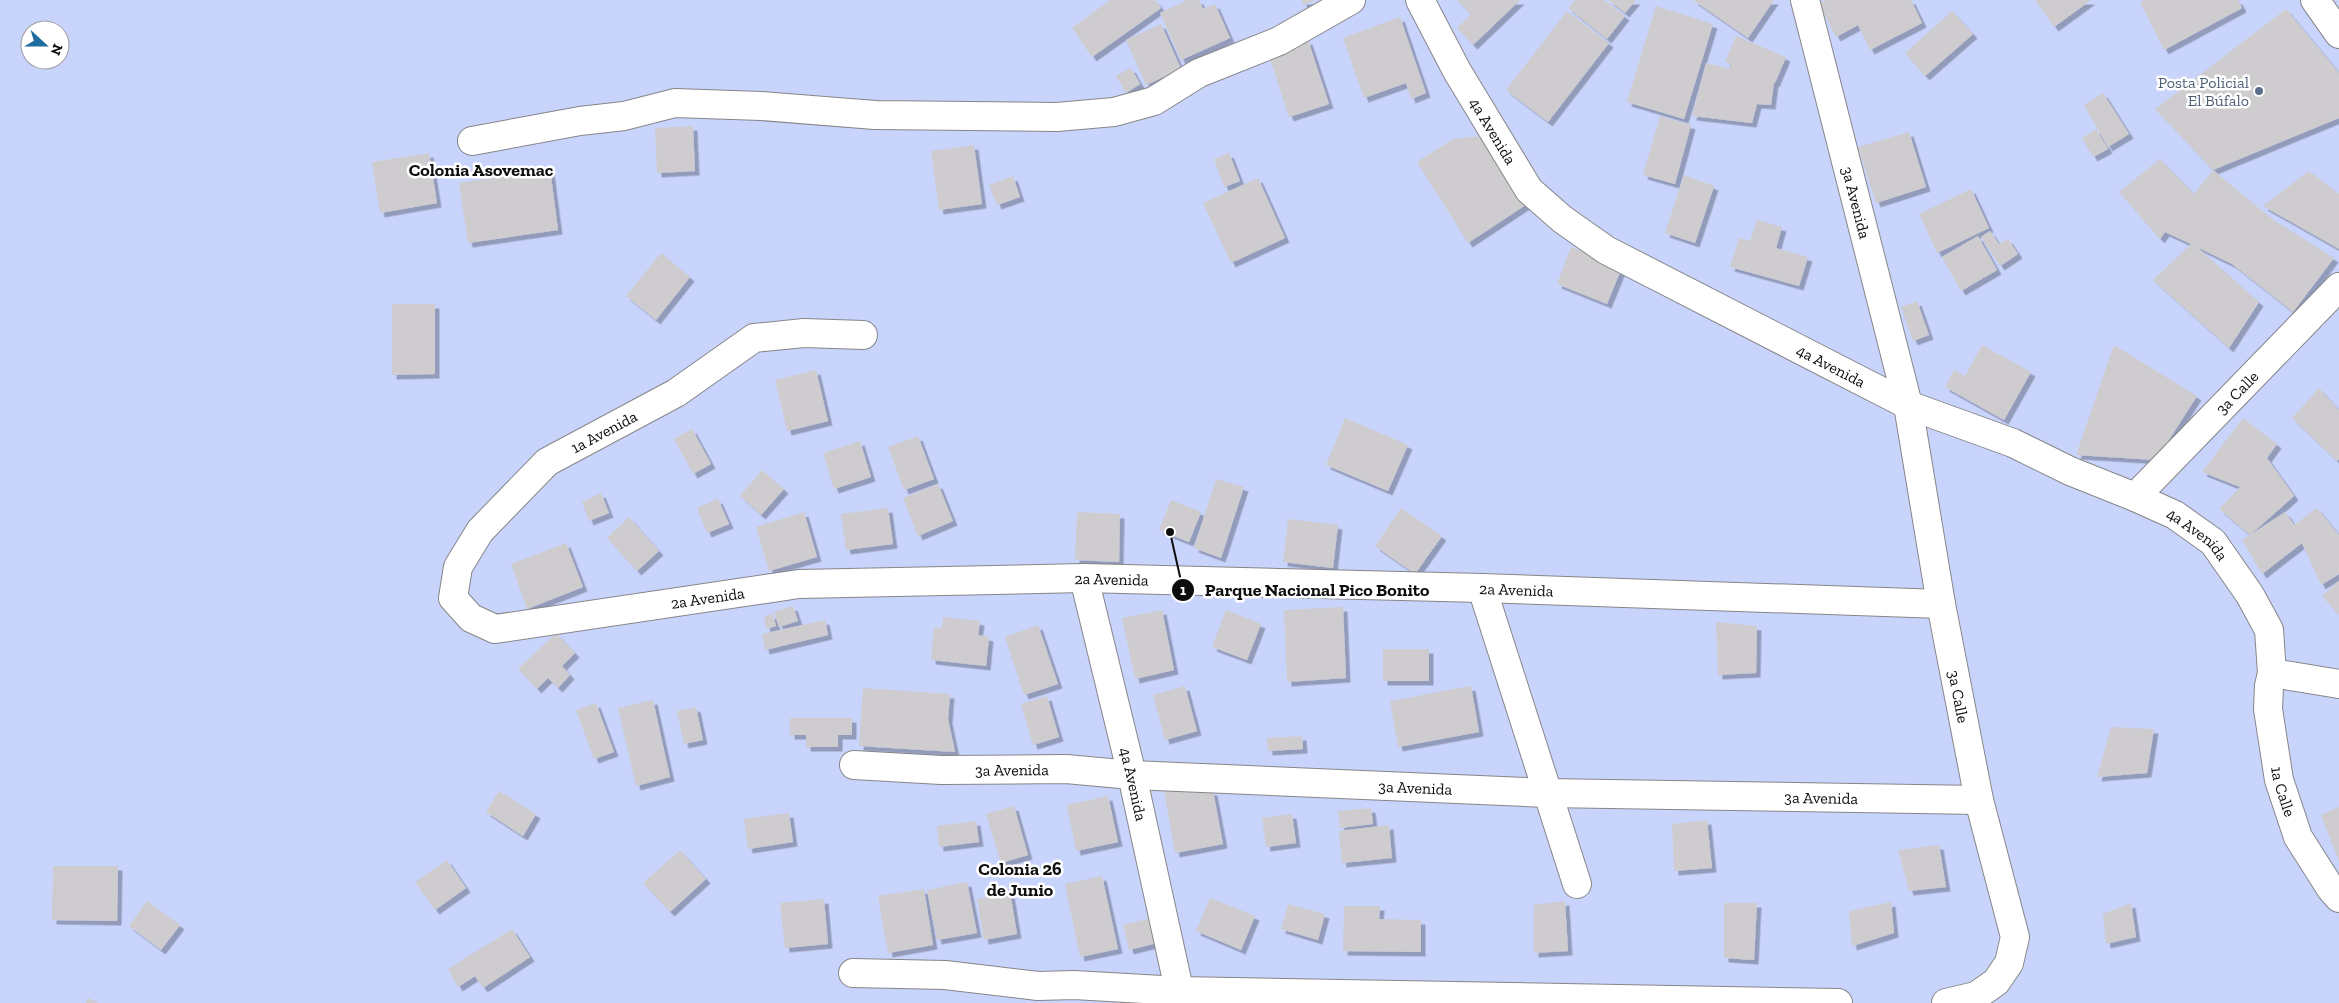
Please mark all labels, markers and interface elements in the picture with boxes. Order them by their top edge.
north arrow [20,20,70,70]
text: N [47,41,67,58]
place label: Posta Policial El Búfalo [2158,73,2249,110]
marker: Posta Policial El Búfalo [2253,85,2265,97]
street label: 4a Avenida [1466,94,1521,168]
district label: Colonia Asovemac [409,159,554,181]
street label: 3a Avenida [1838,164,1875,241]
street label: 4a Avenida [1794,340,1869,391]
street label: 3a Calle [2211,367,2262,418]
street label: 1a Avenida [568,407,641,457]
street label: 4a Avenida [2164,503,2233,564]
street label: 2a Avenida [1074,568,1149,589]
callout: Parque Nacional Pico Bonito [1170,573,1440,606]
street label: 2a Avenida [1479,578,1554,600]
text: Parque Nacional Pico Bonito [1205,579,1430,601]
text: 1 [1180,581,1186,599]
street label: 2a Avenida [669,583,746,612]
street label: 3a Calle [1945,669,1973,725]
street label: 4a Avenida [1116,745,1151,823]
street label: 3a Avenida [975,760,1049,779]
street label: 1a Calle [2268,765,2300,819]
street label: 3a Avenida [1378,776,1453,798]
street label: 3a Avenida [1784,787,1859,808]
district label: Colonia 26 de Junio [978,858,1062,901]

